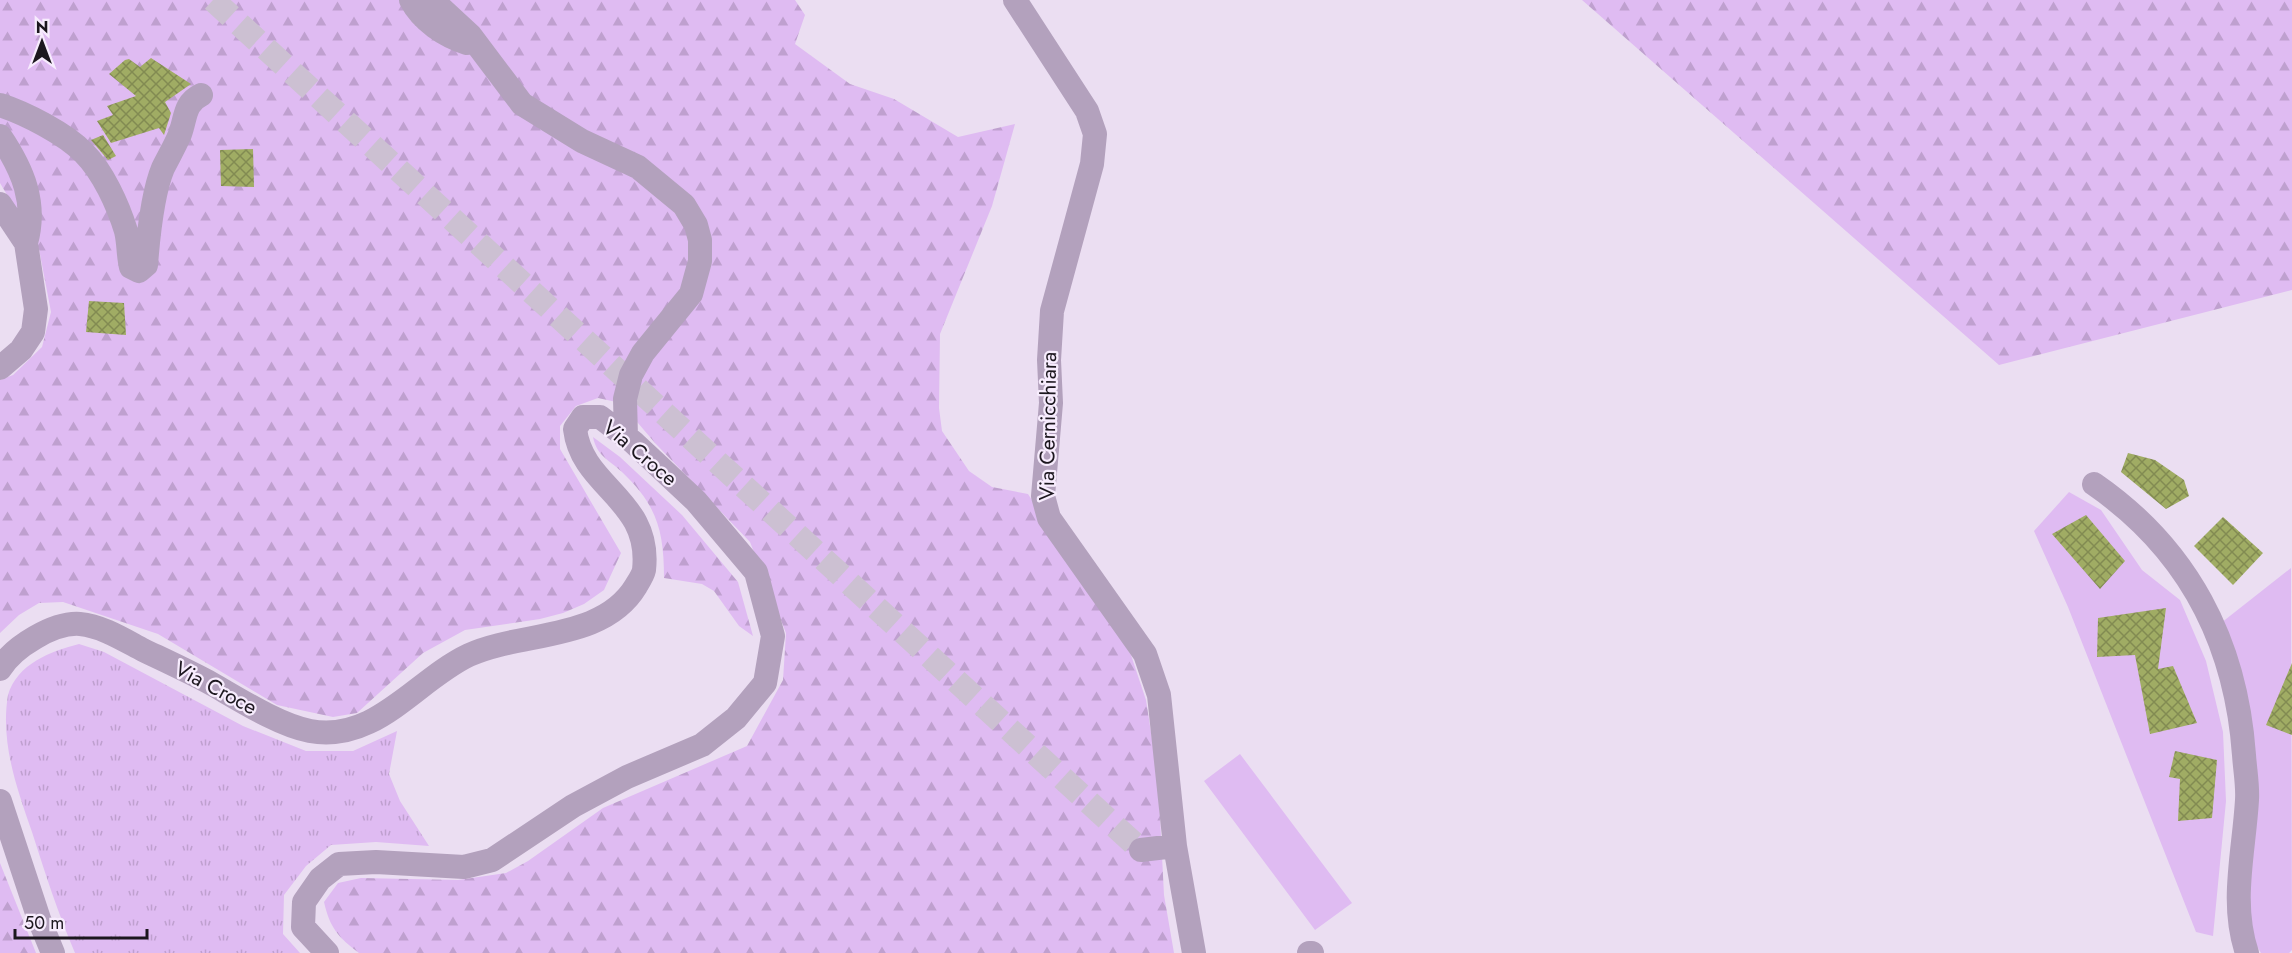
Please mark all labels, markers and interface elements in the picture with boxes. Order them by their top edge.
north arrow [12,12,72,72]
text: N [36,16,48,39]
street label: Via Cernicchiara [1032,351,1064,501]
street label: Via Croce [596,413,684,493]
street label: Via Croce [170,654,263,722]
scale bar [15,902,147,940]
text: 50 m [24,910,64,936]

